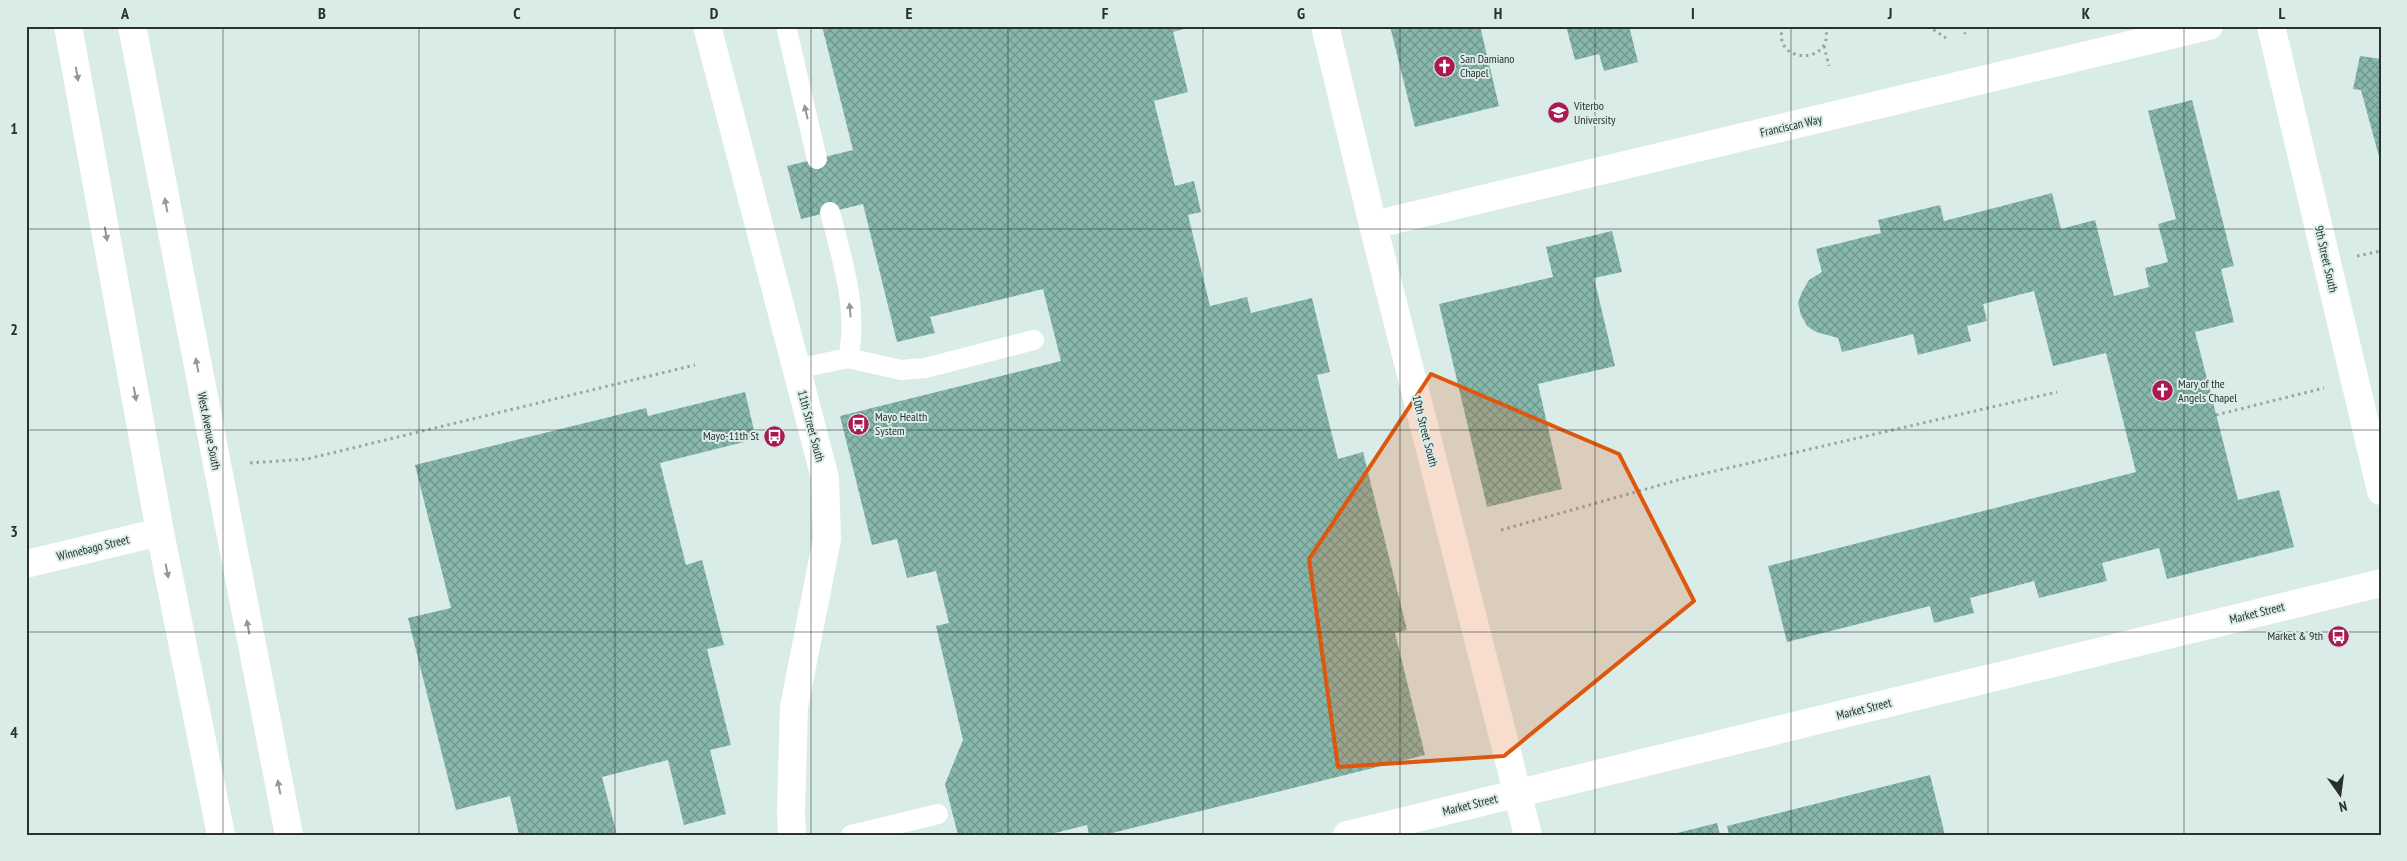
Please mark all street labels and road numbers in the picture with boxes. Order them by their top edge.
street label: Franciscan Way [1759,111,1824,140]
street label: 9th Street South [2312,224,2341,294]
street label: 11th Street South [795,388,828,463]
street label: West Avenue South [195,391,224,471]
street label: 10th Street South [1409,393,1442,468]
street label: Winnebago Street [55,531,131,564]
street label: Market Street [2228,598,2286,627]
street label: Market Street [1835,694,1893,723]
street label: Market Street [1441,790,1499,819]

